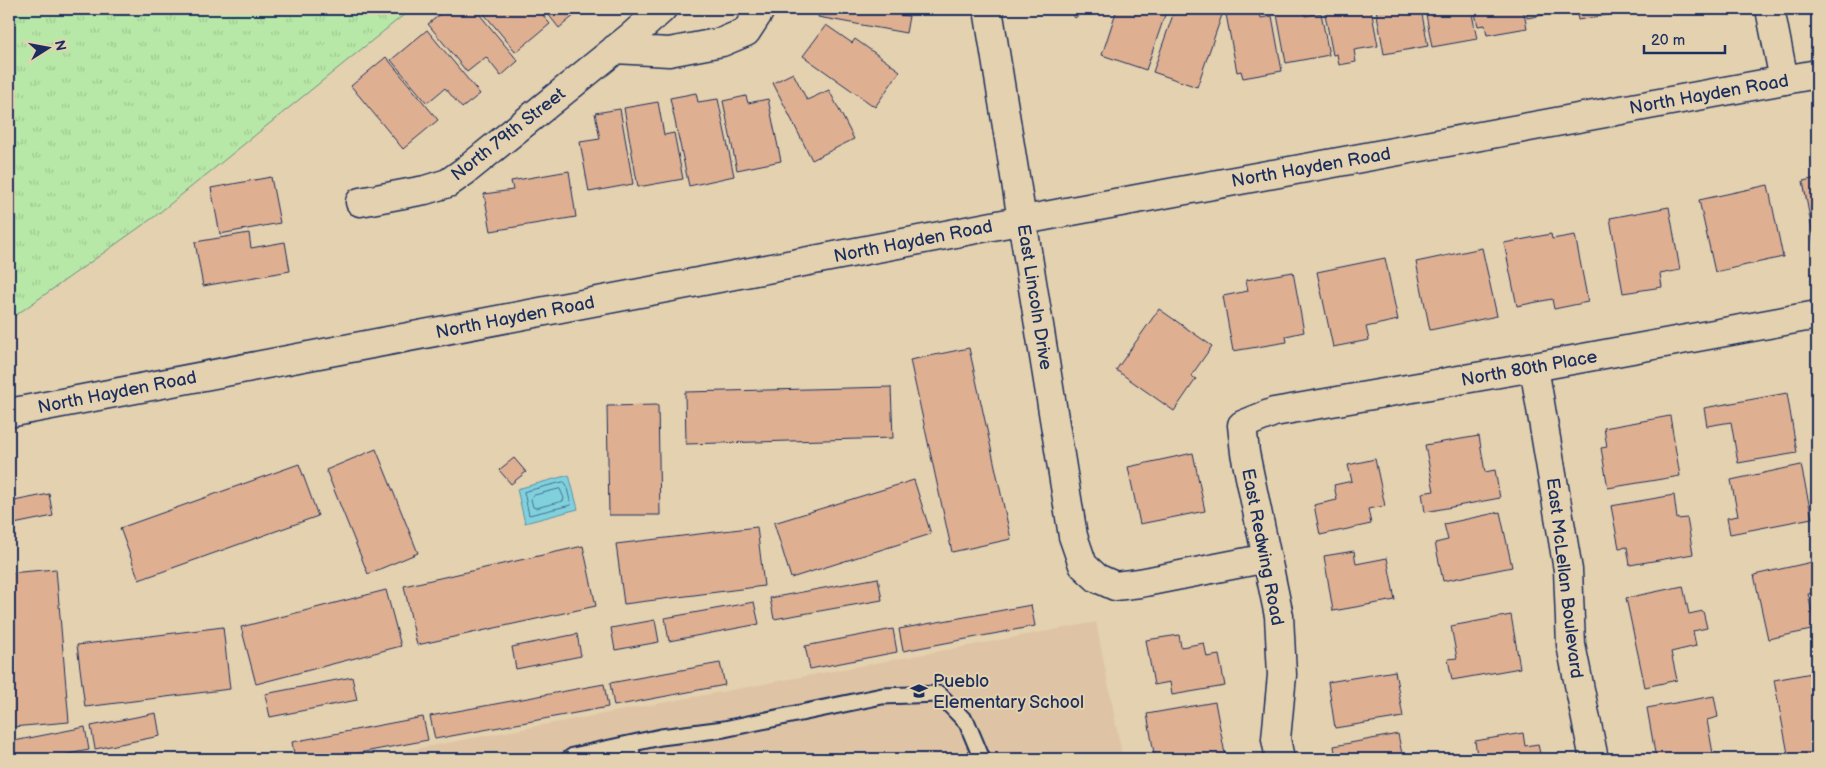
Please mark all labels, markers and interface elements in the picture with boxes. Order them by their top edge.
north arrow [22,22,72,72]
scale bar [1644,22,1725,54]
text: 20 m [1651,31,1685,50]
text: N [51,39,70,52]
street label: North Hayden Road [1628,70,1790,119]
street label: North 79th Street [447,83,570,185]
street label: North Hayden Road [1230,143,1392,192]
street label: North Hayden Road [832,216,994,267]
street label: East Lincoln Drive [1013,223,1056,372]
street label: North Hayden Road [434,292,596,343]
street label: North 80th Place [1459,346,1599,391]
street label: North Hayden Road [36,367,198,418]
street label: East Redwing Road [1237,467,1288,627]
street label: East McLellan Boulevard [1542,477,1587,680]
place label: Pueblo Elementary School [933,671,1084,713]
school or university icon: Pueblo Elementary School [909,681,929,701]

